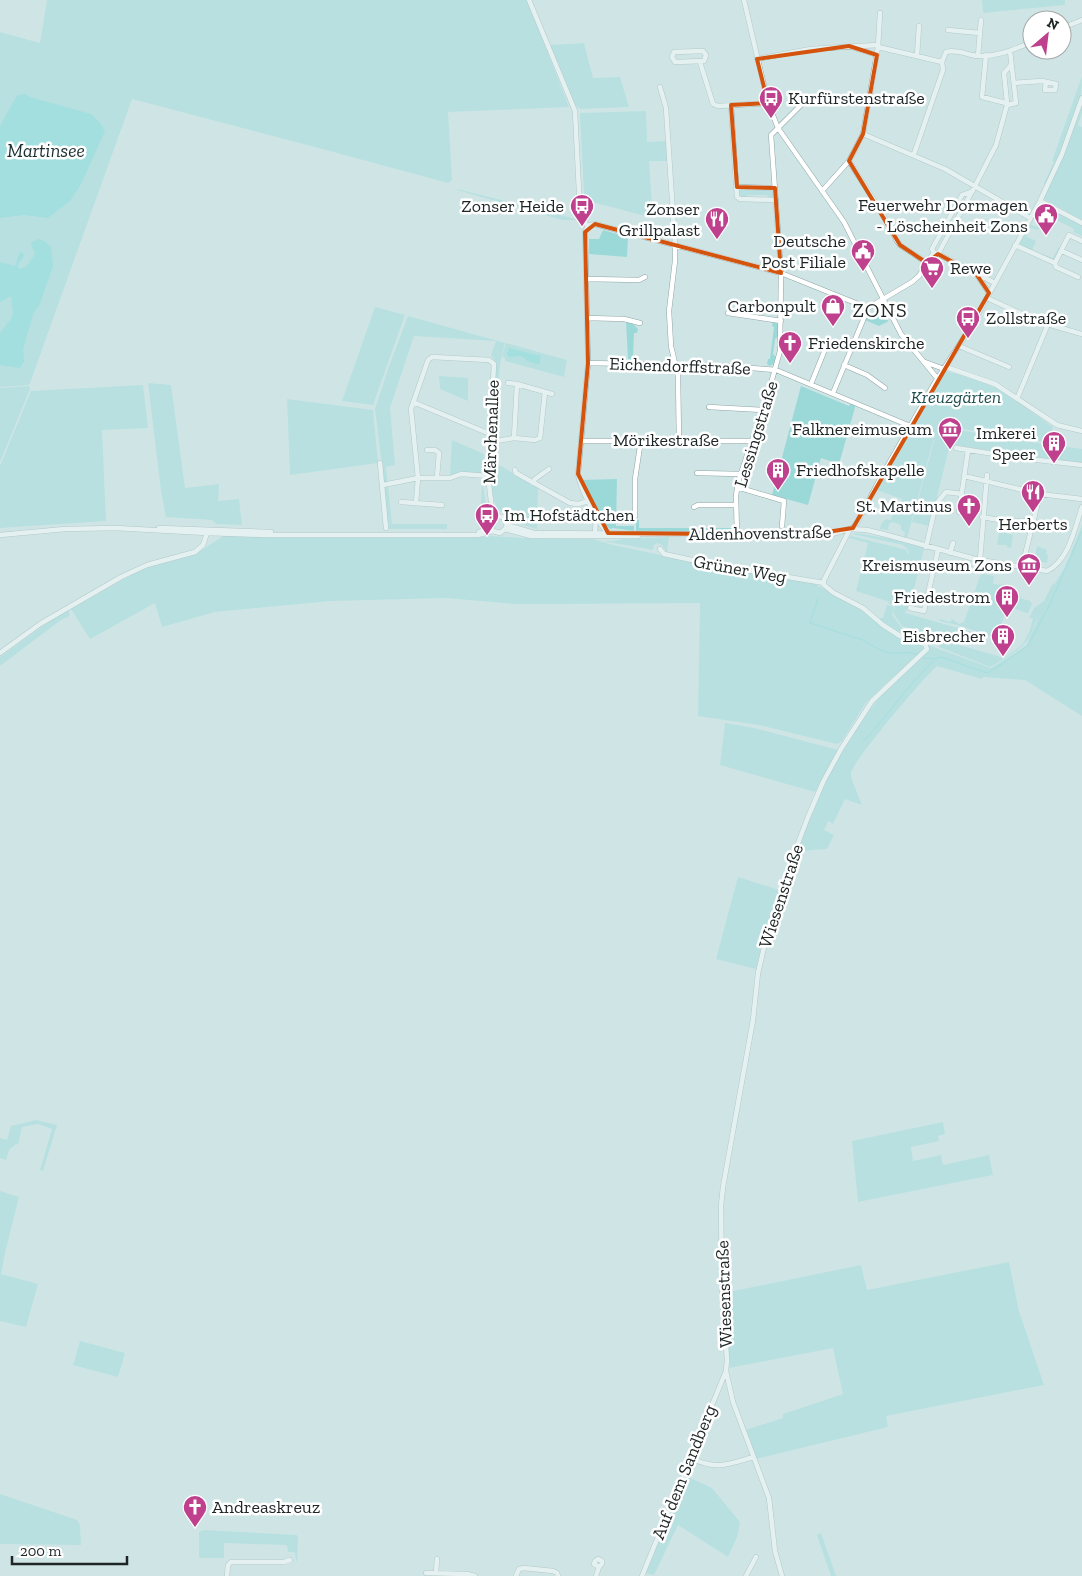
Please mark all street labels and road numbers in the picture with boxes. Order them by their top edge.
street label: Eichendorffstraße [609,353,751,379]
street label: Lessingstraße [729,378,783,490]
street label: Märchenallee [478,379,504,485]
street label: Mörikestraße [613,429,719,451]
street label: Aldenhovenstraße [688,521,832,545]
street label: Grüner Weg [692,550,788,588]
street label: Wiesenstraße [754,841,808,951]
street label: Wiesenstraße [711,1240,737,1348]
street label: Auf dem Sandberg [647,1401,721,1543]

